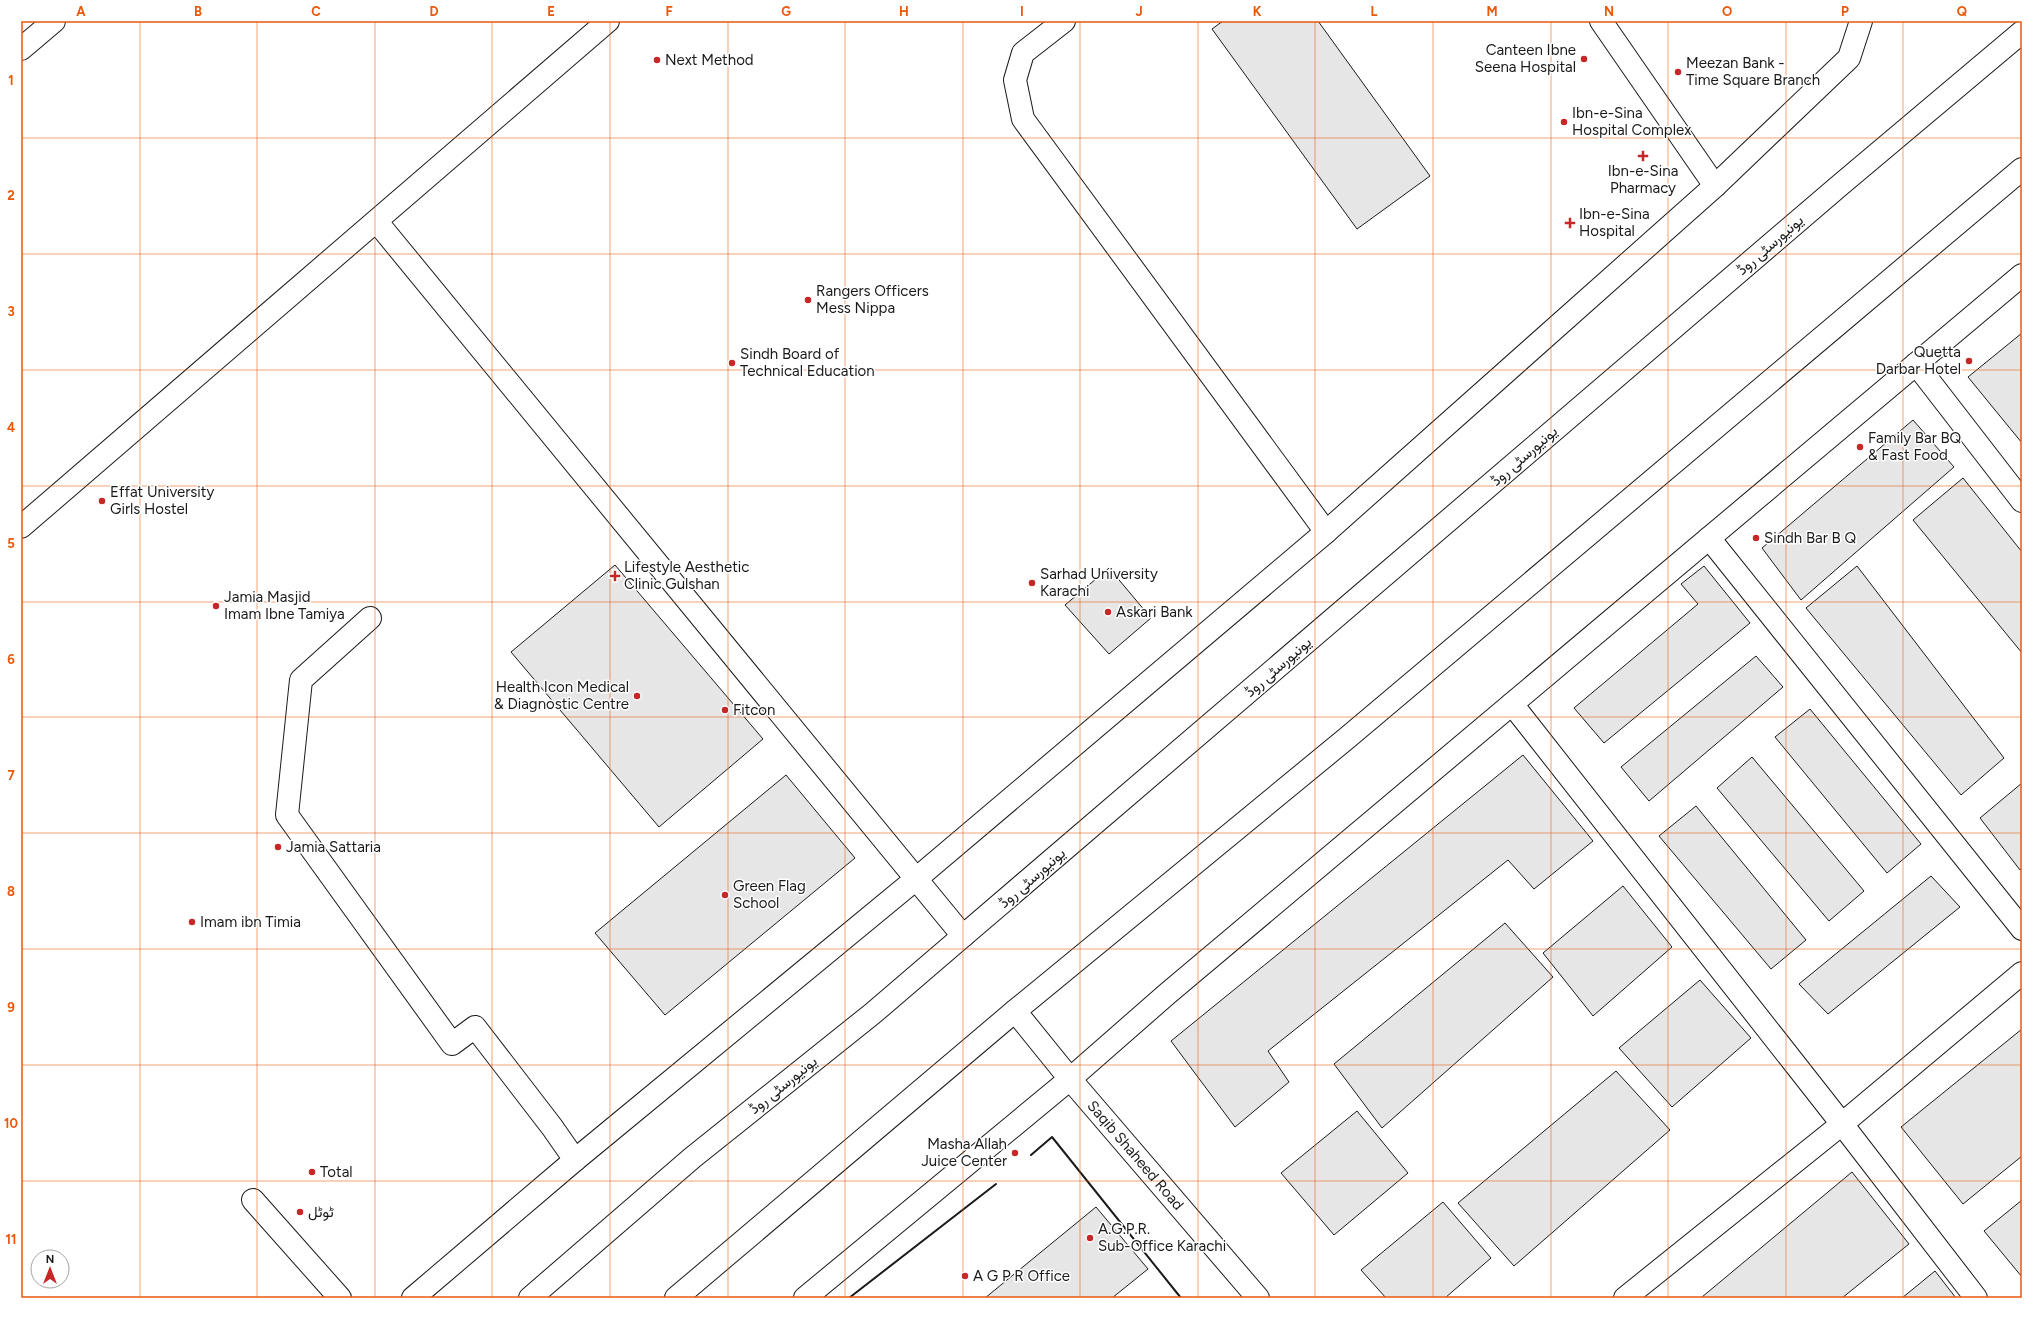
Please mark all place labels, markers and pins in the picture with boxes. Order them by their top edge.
place label: Canteen Ibne Seena Hospital [1475,41,1576,76]
place label: Next Method [665,51,754,69]
marker: Canteen Ibne Seena Hospital [1579,54,1589,64]
place label: Meezan Bank - Time Square Branch [1686,54,1820,89]
marker: Next Method [652,55,662,65]
marker: Meezan Bank - Time Square Branch [1673,67,1683,77]
place label: Ibn-e-Sina Hospital Complex [1572,104,1691,139]
marker: Ibn-e-Sina Hospital Complex [1559,117,1569,127]
marker: Ibn-e-Sina Pharmacy [1638,151,1648,161]
place label: Ibn-e-Sina Pharmacy [1608,162,1678,197]
place label: Ibn-e-Sina Hospital [1579,205,1650,240]
marker: Ibn-e-Sina Hospital [1564,217,1576,229]
place label: Rangers Officers Mess Nippa [816,282,929,317]
marker: Rangers Officers Mess Nippa [803,295,813,305]
place label: Quetta Darbar Hotel [1876,343,1961,378]
place label: Sindh Board of Technical Education [740,345,875,380]
marker: Quetta Darbar Hotel [1964,356,1974,366]
marker: Sindh Board of Technical Education [727,358,737,368]
place label: Family Bar BQ & Fast Food [1868,429,1961,464]
marker: Family Bar BQ & Fast Food [1855,442,1865,452]
place label: Effat University Girls Hostel [110,483,214,518]
marker: Effat University Girls Hostel [97,496,107,506]
place label: Sindh Bar B Q [1764,529,1856,547]
marker: Sindh Bar B Q [1751,533,1761,543]
place label: Lifestyle Aesthetic Clinic Gulshan [624,558,749,593]
place label: Sarhad University Karachi [1040,565,1158,600]
marker: Lifestyle Aesthetic Clinic Gulshan [609,570,621,582]
marker: Sarhad University Karachi [1027,578,1037,588]
place label: Jamia Masjid Imam Ibne Tamiya [224,588,345,623]
marker: Jamia Masjid Imam Ibne Tamiya [211,601,221,611]
place label: Askari Bank [1116,603,1193,621]
marker: Askari Bank [1103,607,1113,617]
place label: Health Icon Medical & Diagnostic Centre [494,678,629,713]
marker: Health Icon Medical & Diagnostic Centre [632,691,642,701]
place label: Fitcon [733,701,775,719]
marker: Fitcon [720,705,730,715]
place label: Jamia Sattaria [286,838,381,856]
marker: Jamia Sattaria [273,842,283,852]
place label: Green Flag School [733,877,806,912]
marker: Green Flag School [720,890,730,900]
place label: Imam ibn Timia [200,913,301,931]
marker: Imam ibn Timia [187,917,197,927]
place label: Masha Allah Juice Center [921,1135,1007,1170]
marker: Masha Allah Juice Center [1010,1148,1020,1158]
place label: Total [320,1163,353,1181]
marker: Total [307,1167,317,1177]
place label: ٹوٹل [308,1203,334,1221]
marker: ٹوٹل [295,1207,305,1217]
place label: A.G.P.R. Sub-Office Karachi [1098,1220,1226,1255]
marker: A.G.P.R. Sub-Office Karachi [1085,1233,1095,1243]
place label: A G P R Office [973,1267,1070,1285]
marker: A G P R Office [960,1271,970,1281]

